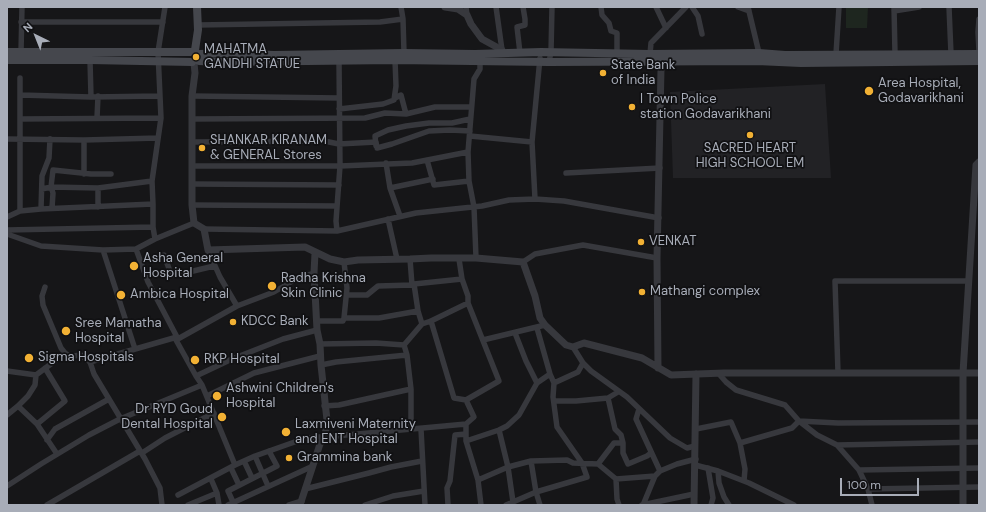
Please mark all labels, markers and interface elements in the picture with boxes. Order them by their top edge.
north arrow [16,16,56,56]
text: N [20,19,36,35]
place label: MAHATMA GANDHI STATUE [204,42,300,73]
marker: MAHATMA GANDHI STATUE [191,52,201,62]
place label: State Bank of India [611,58,675,89]
marker: State Bank of India [598,68,608,78]
place label: Area Hospital, Godavarikhani [878,76,964,107]
marker: Area Hospital, Godavarikhani [863,85,875,97]
place label: I Town Police station Godavarikhani [640,92,771,123]
marker: I Town Police station Godavarikhani [627,102,637,112]
marker: SACRED HEART HIGH SCHOOL EM [745,130,755,140]
place label: SHANKAR KIRANAM & GENERAL Stores [210,133,327,164]
place label: SACRED HEART HIGH SCHOOL EM [696,141,804,172]
marker: SHANKAR KIRANAM & GENERAL Stores [197,143,207,153]
place label: VENKAT [649,234,697,250]
marker: VENKAT [636,237,646,247]
place label: Asha General Hospital [143,251,223,282]
marker: Asha General Hospital [128,260,140,272]
place label: Radha Krishna Skin Clinic [281,271,366,302]
marker: Radha Krishna Skin Clinic [266,280,278,292]
place label: Mathangi complex [650,284,760,300]
place label: Ambica Hospital [130,287,229,303]
marker: Mathangi complex [637,287,647,297]
marker: Ambica Hospital [115,289,127,301]
place label: KDCC Bank [241,314,309,330]
place label: Sree Mamatha Hospital [75,316,161,347]
marker: KDCC Bank [228,317,238,327]
marker: Sree Mamatha Hospital [60,325,72,337]
place label: Sigma Hospitals [38,350,134,366]
marker: Sigma Hospitals [23,352,35,364]
place label: RKP Hospital [204,352,280,368]
marker: RKP Hospital [189,354,201,366]
place label: Ashwini Children's Hospital [226,381,334,412]
marker: Ashwini Children's Hospital [211,390,223,402]
place label: Dr RYD Goud Dental Hospital [121,402,213,433]
marker: Dr RYD Goud Dental Hospital [216,411,228,423]
place label: Laxmiveni Maternity and ENT Hospital [295,417,416,448]
marker: Laxmiveni Maternity and ENT Hospital [280,426,292,438]
place label: Grammina bank [297,450,392,466]
marker: Grammina bank [284,453,294,463]
scale bar [842,470,921,496]
text: 100 m [847,477,881,493]

